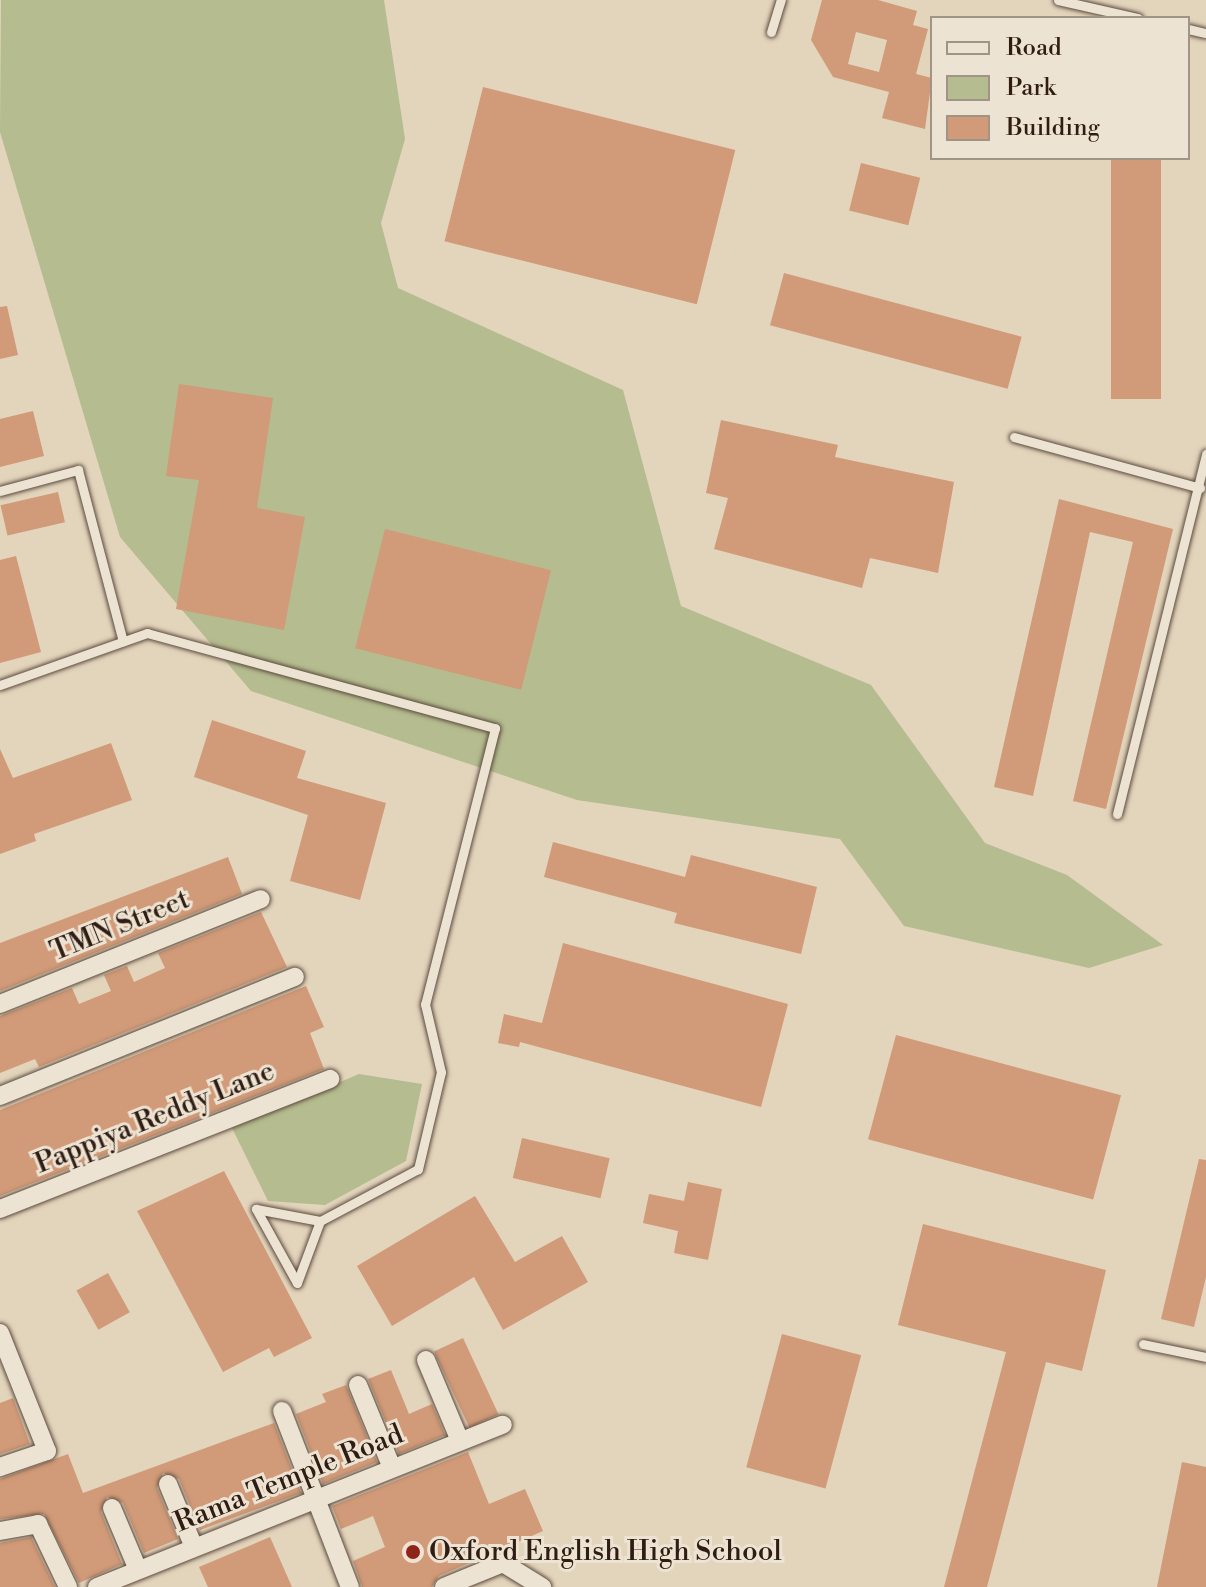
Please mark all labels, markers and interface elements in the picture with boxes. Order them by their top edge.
legend [930,16,1190,160]
text: Road [1006,33,1062,63]
text: Park [1006,73,1056,103]
text: Building [1006,113,1100,143]
street label: TMN Street [45,883,195,969]
street label: Pappiya Reddy Lane [30,1055,280,1181]
street label: Rama Temple Road [170,1418,408,1540]
place label: Oxford English High School [429,1535,782,1569]
marker: Oxford English High School [404,1543,422,1561]

